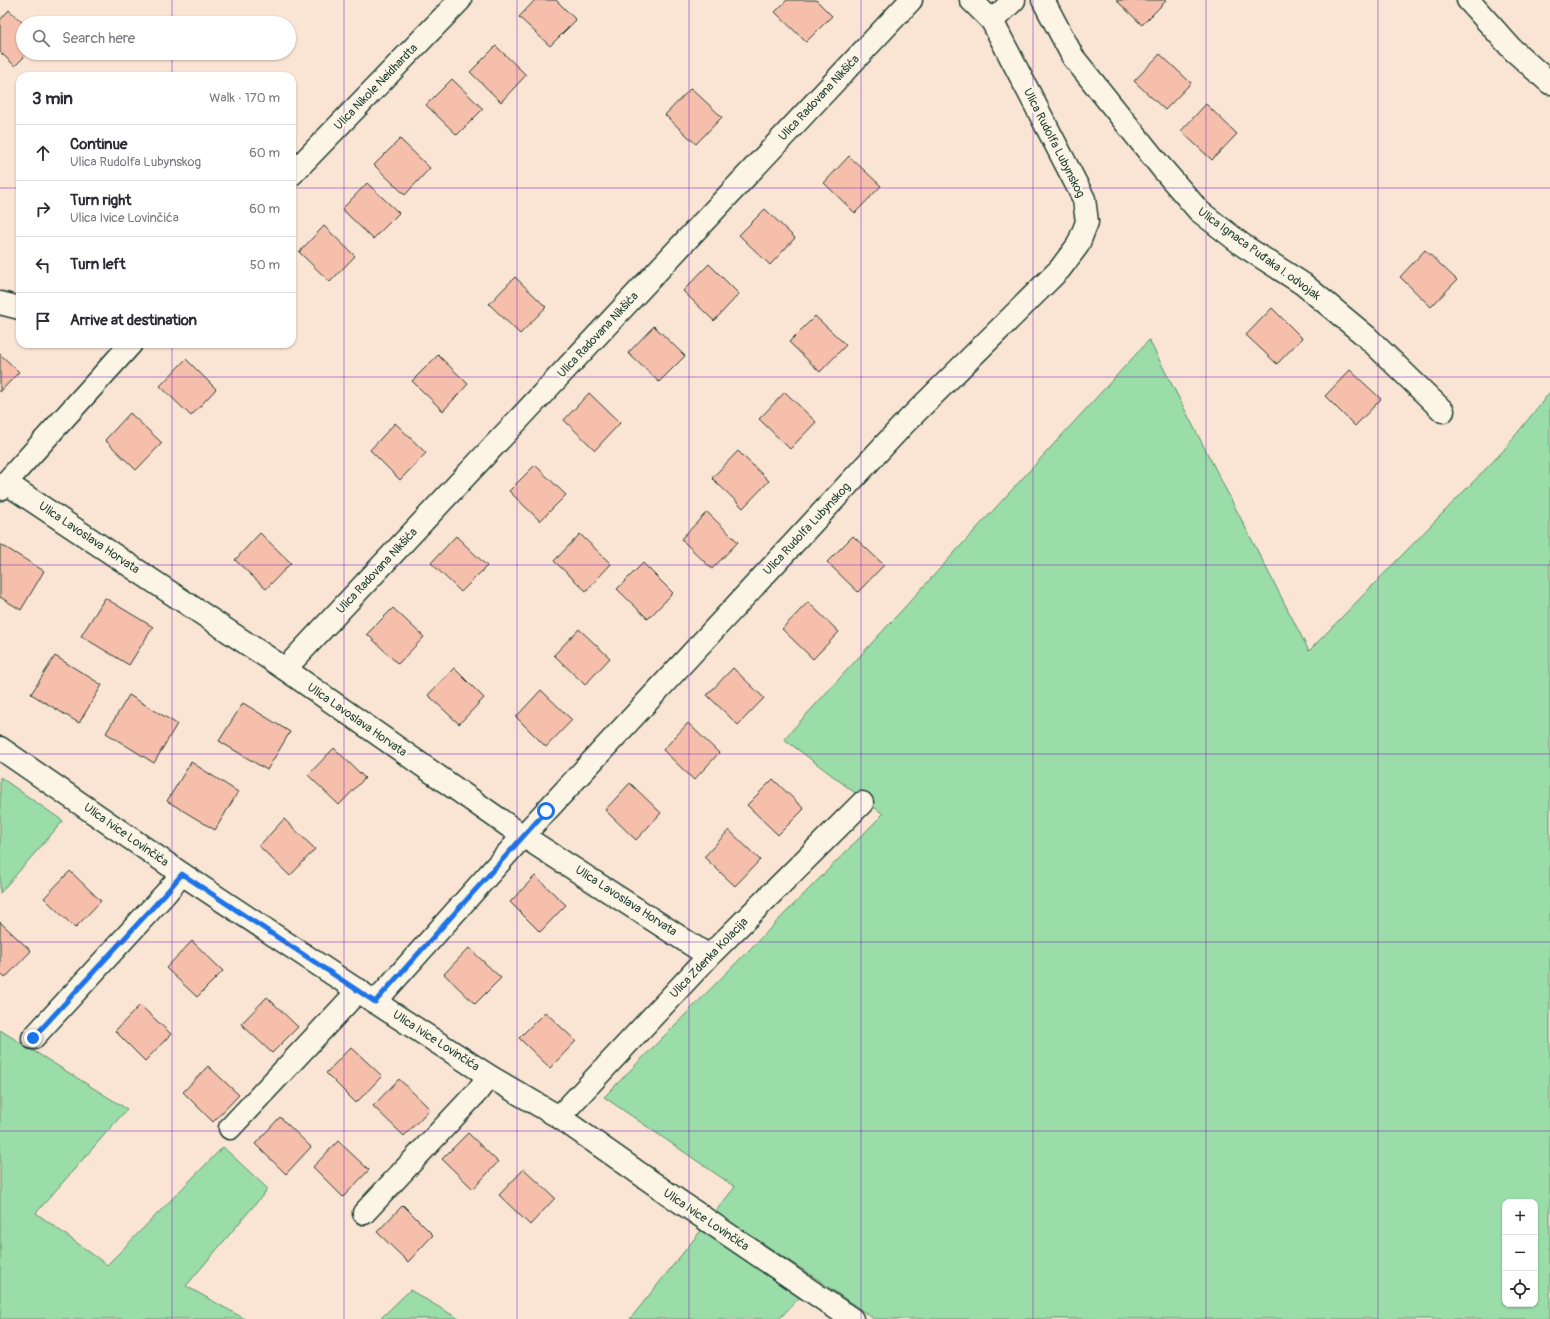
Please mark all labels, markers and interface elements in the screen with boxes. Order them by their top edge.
search box [16,16,296,60]
icon: search [30,27,52,49]
text: Search here [62,29,135,48]
street label: Ulica Nikole Neidhardta [331,41,421,133]
street label: Ulica Radovana Nikšića [775,52,863,144]
street label: Ulica Rudolfa Lubynskog [1020,86,1088,200]
text: 3 min [32,88,73,109]
text: Walk · 170 m [209,90,280,106]
text: Continue [70,135,128,154]
icon: ahead [32,142,54,164]
text: 60 m [249,145,280,161]
text: Ulica Rudolfa Lubynskog [70,154,201,170]
text: Turn right [70,191,131,210]
icon: right [32,198,54,220]
text: 60 m [249,201,280,217]
street label: Ulica Ignaca Puđaka I. odvojak [1195,204,1323,304]
text: Ulica Ivice Lovinčića [70,210,179,226]
icon: left [32,254,54,276]
text: Turn left [70,255,126,274]
text: 50 m [250,257,280,273]
street label: Ulica Radovana Nikšića [554,289,642,381]
icon: arrive [32,310,54,332]
text: Arrive at destination [70,311,197,330]
street label: Ulica Rudolfa Lubynskog [760,480,854,578]
street label: Ulica Lavoslava Horvata [36,499,143,577]
street label: Ulica Radovana Nikšića [333,525,421,617]
street label: Ulica Lavoslava Horvata [304,680,410,760]
street label: Ulica Ivice Lovinčića [81,800,172,870]
route start [537,802,555,820]
street label: Ulica Lavoslava Horvata [572,863,680,940]
street label: Ulica Zdenka Kolacija [667,914,751,1001]
street label: Ulica Ivice Lovinčića [390,1007,483,1075]
route end [24,1029,42,1047]
street label: Ulica Ivice Lovinčića [660,1186,752,1254]
map controls [1502,1199,1538,1307]
button: + [1502,1199,1538,1235]
button: − [1502,1235,1538,1271]
button: locate [1502,1271,1538,1307]

